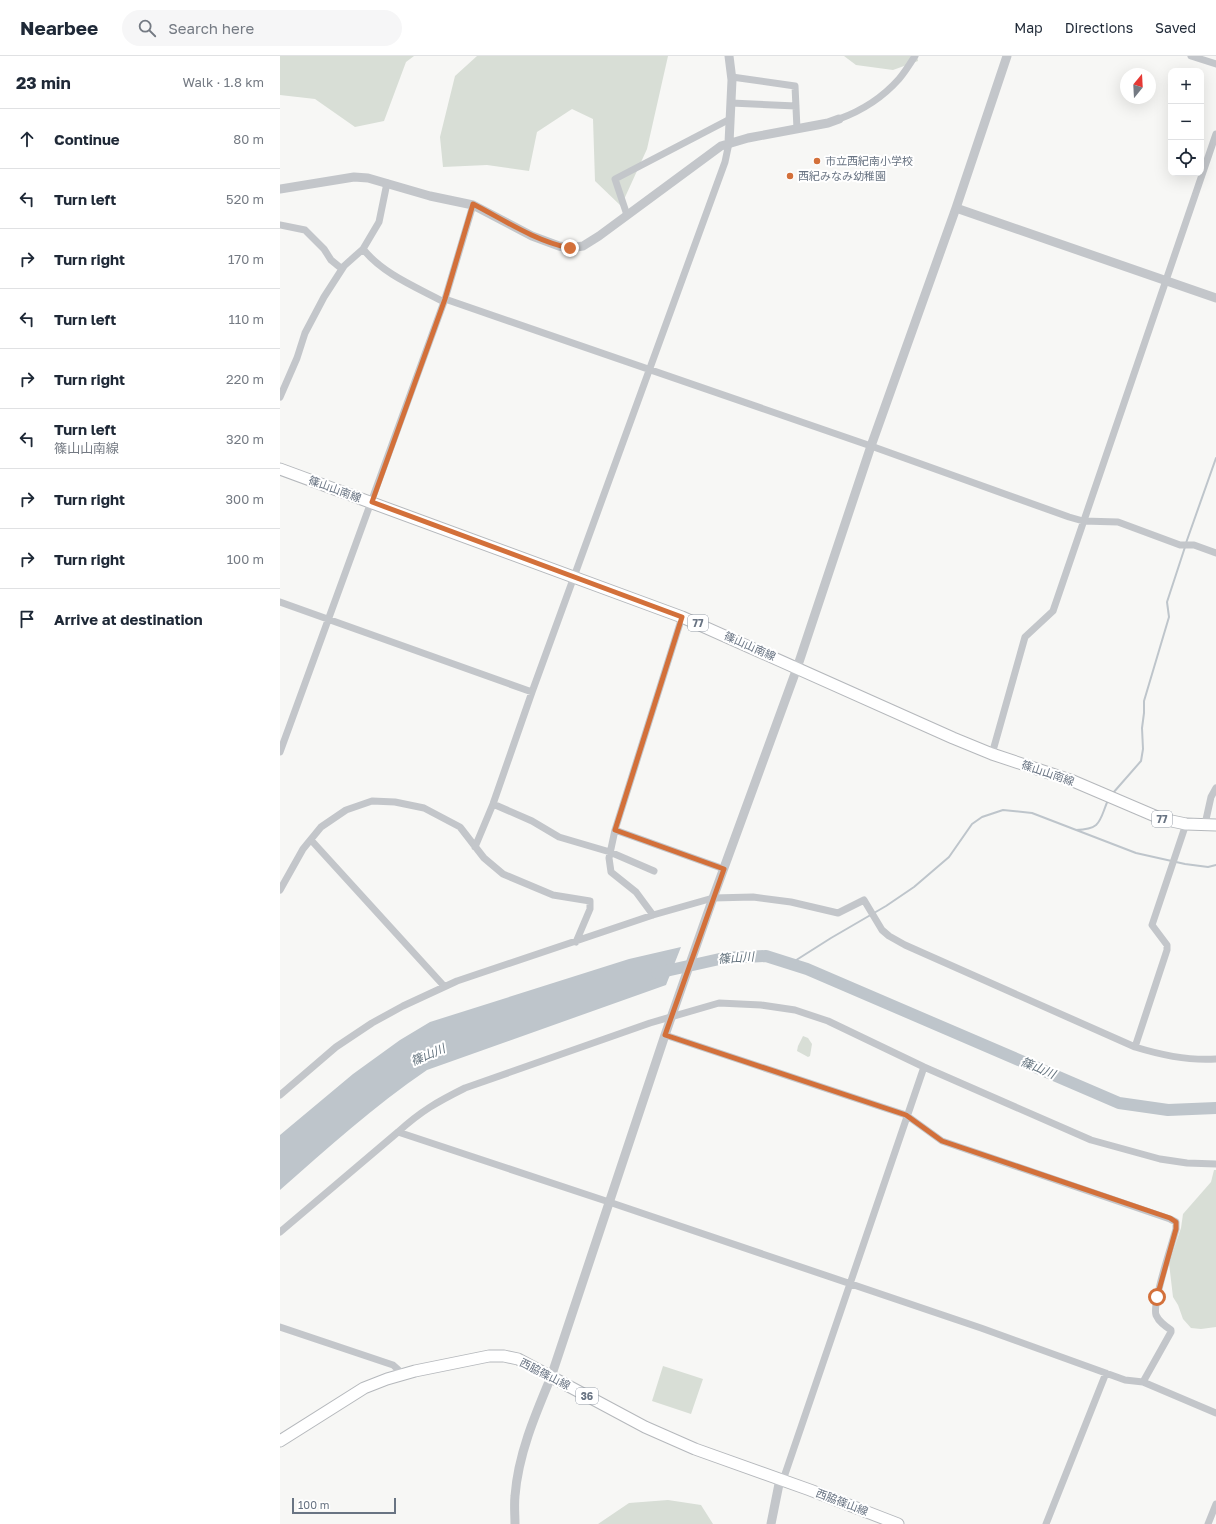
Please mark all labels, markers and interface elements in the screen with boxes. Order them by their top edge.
search box [122,10,402,46]
text: Nearbee [20,16,98,39]
icon: search [136,17,158,39]
text: Search here [168,19,254,37]
text: Map [1014,19,1043,36]
text: Directions [1065,19,1133,36]
text: Saved [1155,19,1196,36]
north arrow [1120,68,1156,104]
map controls [1168,68,1204,176]
button: + [1168,68,1204,104]
text: 23 min [16,72,71,93]
text: Walk · 1.8 km [183,74,264,90]
button: − [1168,104,1204,140]
icon: ahead [16,128,38,150]
text: Continue [54,130,120,148]
text: 80 m [233,131,264,147]
button: locate [1168,140,1204,176]
place label: 市立西紀南小学校 [825,154,913,167]
marker: 市立西紀南小学校 [812,156,822,166]
place label: 西紀みなみ幼稚園 [798,169,886,182]
marker: 西紀みなみ幼稚園 [785,171,795,181]
icon: left [16,188,38,210]
text: Turn left [54,190,116,208]
text: 520 m [226,191,264,207]
route end [561,239,579,257]
icon: right [16,248,38,270]
text: Turn right [54,250,125,268]
text: 170 m [228,251,264,267]
icon: left [16,308,38,330]
text: Turn left [54,310,116,328]
text: 110 m [229,311,264,327]
icon: right [16,368,38,390]
text: Turn right [54,370,125,388]
text: 220 m [226,371,264,387]
text: Turn left [54,420,116,438]
icon: left [16,428,38,450]
text: 320 m [226,431,264,447]
text: 篠山山南線 [54,440,119,456]
street label: 篠山山南線 [307,473,363,504]
icon: right [16,488,38,510]
text: Turn right [54,490,125,508]
text: 300 m [226,491,264,507]
icon: right [16,548,38,570]
text: Turn right [54,550,125,568]
text: 100 m [227,551,264,567]
icon: arrive [16,608,38,630]
text: Arrive at destination [54,610,203,628]
road number: 77 [688,615,708,631]
street label: 篠山山南線 [722,628,778,663]
street label: 篠山山南線 [1020,757,1076,788]
road number: 77 [1152,811,1172,827]
water label: 篠山川 [717,949,756,966]
water label: 篠山川 [408,1040,449,1068]
water label: 篠山川 [1019,1054,1060,1082]
route start [1148,1288,1166,1306]
street label: 西脇篠山線 [518,1355,573,1392]
road number: 36 [576,1388,598,1404]
street label: 西脇篠山線 [814,1486,870,1517]
scale bar [292,1496,396,1515]
text: 100 m [298,1498,329,1511]

